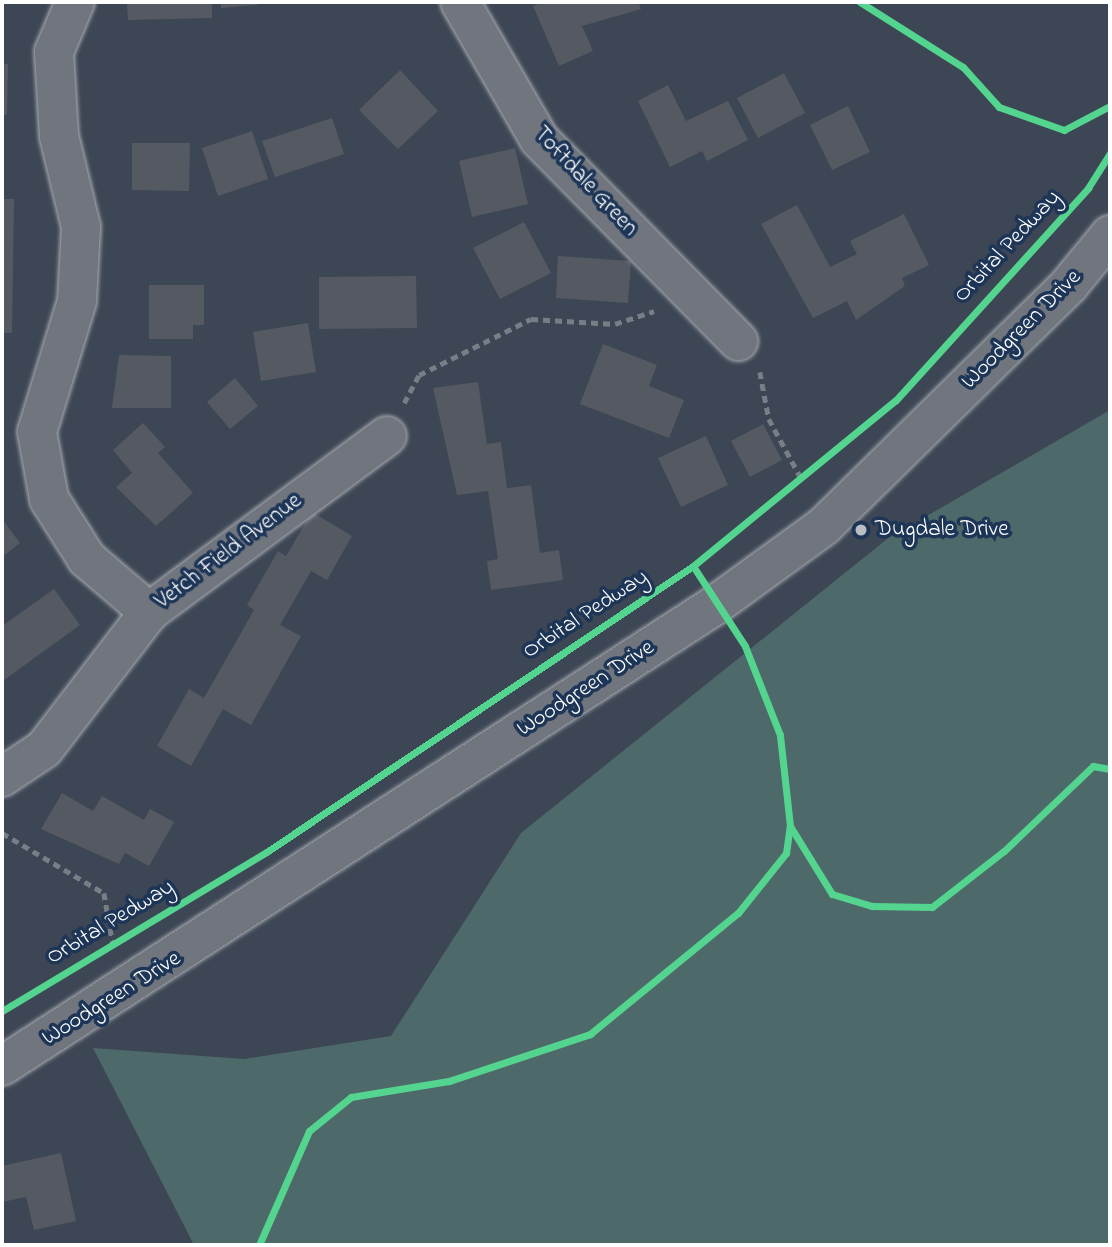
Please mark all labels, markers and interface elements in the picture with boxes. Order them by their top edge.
street label: Toftdale Green [527,121,643,243]
street label: Orbital Pedway [949,185,1067,309]
street label: Woodgreen Drive [956,264,1088,396]
street label: Vetch Field Avenue [150,488,308,616]
place label: Dugdale Drive [875,516,1009,544]
marker: Dugdale Drive [853,522,869,538]
street label: Orbital Pedway [518,564,654,666]
street label: Woodgreen Drive [512,634,660,744]
street label: Orbital Pedway [42,874,180,972]
street label: Woodgreen Drive [38,945,186,1053]

